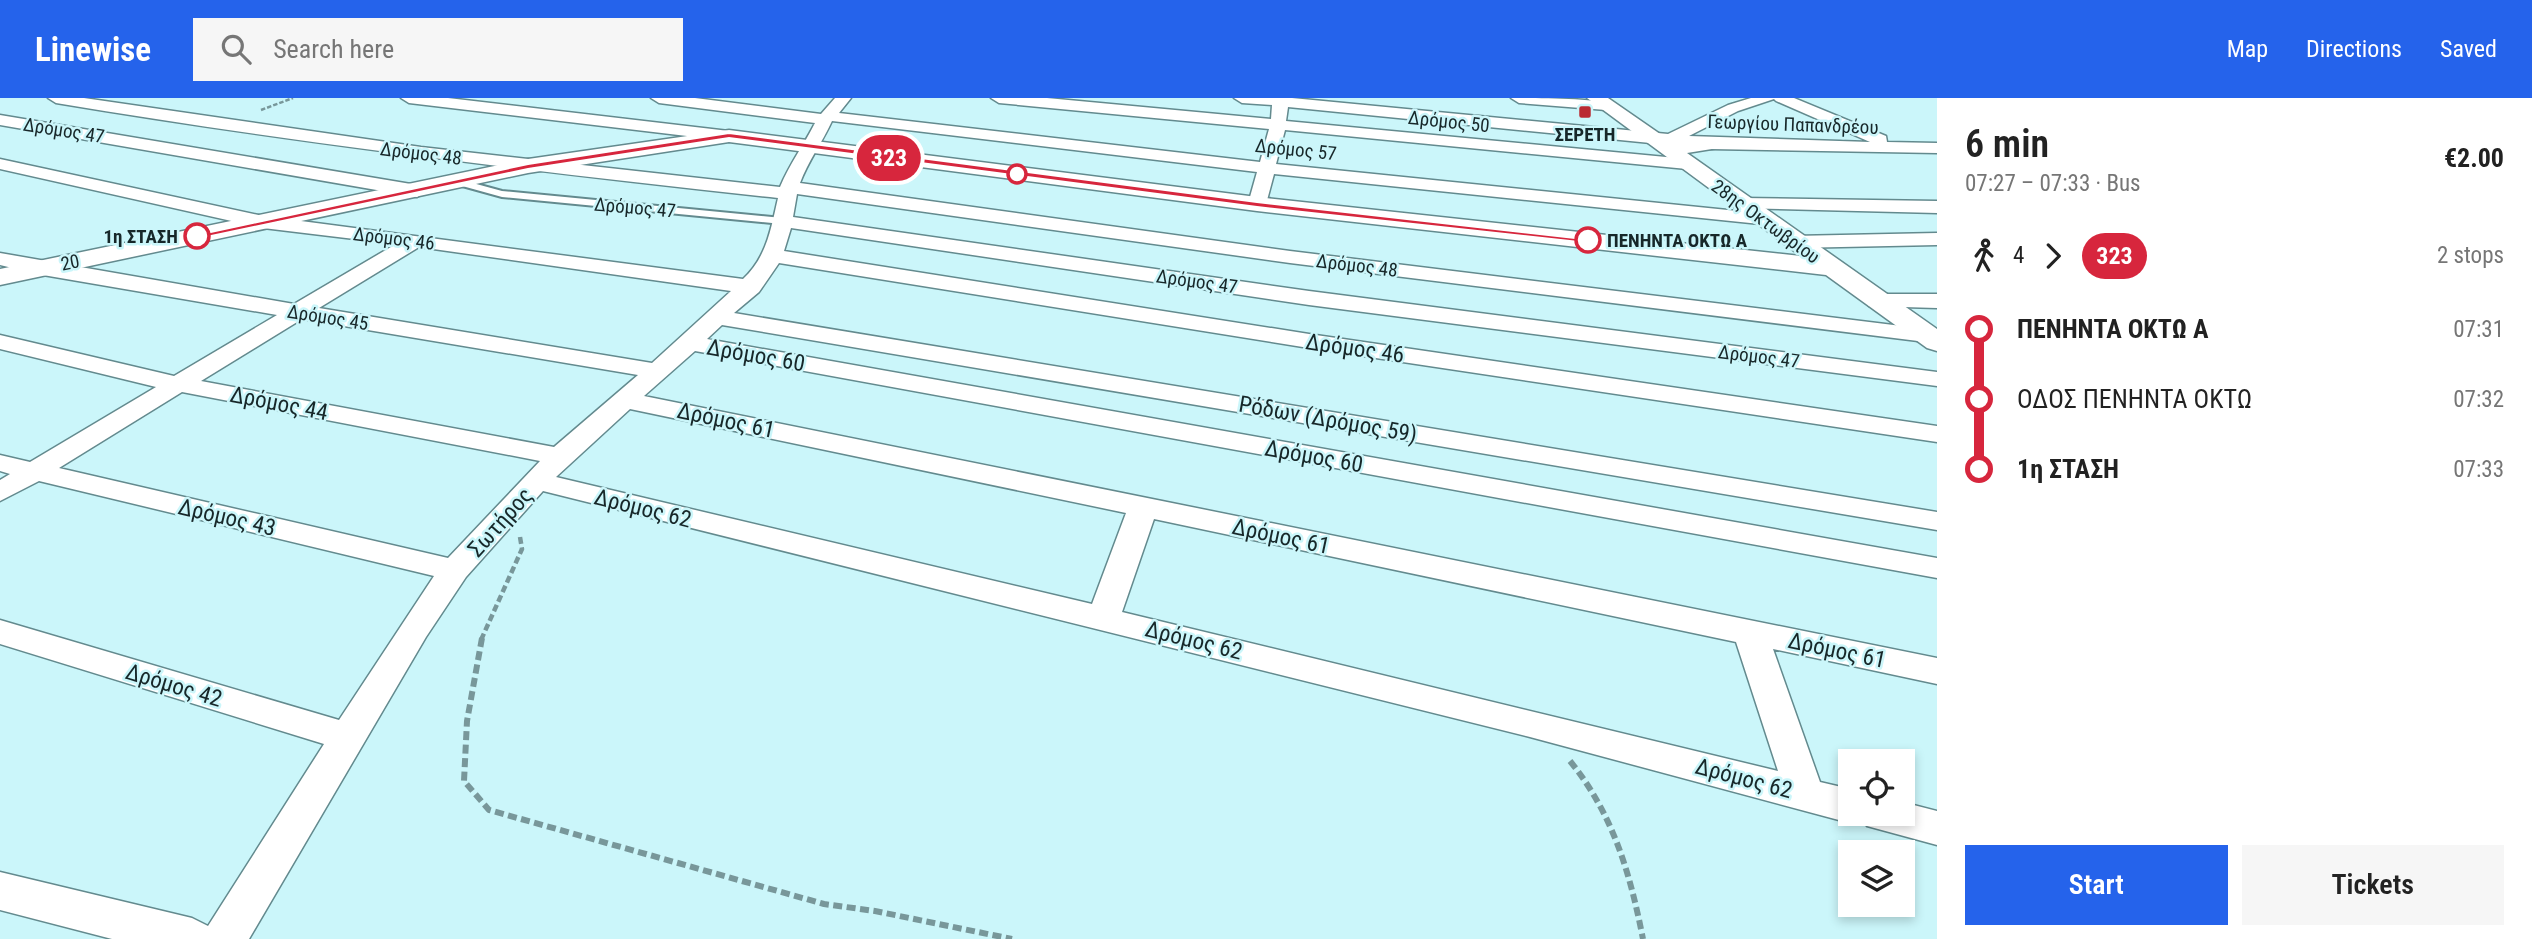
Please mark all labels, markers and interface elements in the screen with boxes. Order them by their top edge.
search box [193,18,683,81]
text: Linewise [35,30,151,69]
icon: search [217,30,255,68]
text: Search here [273,34,394,64]
text: Map [2227,35,2268,63]
text: Directions [2306,35,2402,63]
text: Saved [2440,35,2497,63]
marker: ΣΕΡΕΤΗ [1577,104,1593,120]
street label: Δρόμος 50 [1407,106,1491,137]
street label: Γεωργίου Παπανδρέου [1707,110,1879,139]
street label: Δρόμος 47 [22,113,106,148]
text: 6 min [1965,122,2049,166]
place label: ΣΕΡΕΤΗ [1555,123,1615,146]
street label: Δρόμος 57 [1254,134,1338,165]
line badge: 323 [849,135,929,181]
street label: Δρόμος 48 [379,137,463,170]
text: €2.00 [2444,143,2504,173]
text: 323 [871,144,907,172]
unlabelled marker [1007,164,1027,184]
text: 07:27 – 07:33 · Bus [1965,170,2141,197]
street label: 28ης Οκτωβρίου [1707,174,1824,268]
street label: Δρόμος 47 [593,192,677,223]
street label: Δρόμος 46 [352,222,436,255]
marker: 1η ΣΤΑΣΗ [184,223,210,249]
place label: 1η ΣΤΑΣΗ [103,225,178,248]
marker: ΠΕΝΗΝΤΑ ΟΚΤΩ Α [1575,227,1601,253]
place label: ΠΕΝΗΝΤΑ ΟΚΤΩ Α [1607,229,1748,252]
icon: walk [1965,237,2003,275]
icon: forward [2034,237,2072,275]
text: 4 [2013,242,2024,269]
text: 323 [2096,242,2133,270]
text: 2 stops [2437,242,2504,269]
street label: 20 [59,249,82,276]
street label: Δρόμος 48 [1315,249,1399,282]
street label: Δρόμος 47 [1155,264,1239,299]
street label: Δρόμος 45 [286,300,370,335]
text: ΠΕΝΗΝΤΑ ΟΚΤΩ Α [2017,314,2209,344]
text: 07:31 [2453,316,2504,343]
street label: Δρόμος 46 [1304,328,1406,369]
street label: Δρόμος 60 [705,334,807,377]
street label: Δρόμος 47 [1717,340,1801,373]
street label: Δρόμος 44 [228,381,330,426]
text: ΟΔΟΣ ΠΕΝΗΝΤΑ ΟΚΤΩ [2017,384,2252,414]
text: 07:32 [2453,386,2504,413]
street label: Ρόδων (Δρόμος 59) [1237,391,1419,448]
street label: Δρόμος 61 [675,397,777,444]
street label: Δρόμος 60 [1263,435,1365,478]
text: 1η ΣΤΑΣΗ [2017,454,2119,484]
text: 07:33 [2453,456,2504,483]
street label: Σωτήρος [462,482,538,563]
street label: Δρόμος 62 [592,483,694,534]
street label: Δρόμος 43 [176,493,278,542]
street label: Δρόμος 61 [1230,513,1332,560]
street label: Δρόμος 62 [1143,615,1245,666]
street label: Δρόμος 61 [1786,627,1888,674]
street label: Δρόμος 42 [123,658,225,713]
map controls [1838,749,1915,917]
button: locate [1838,749,1915,826]
street label: Δρόμος 62 [1693,753,1795,804]
button: layers [1838,840,1915,917]
button: Start [1965,845,2228,925]
button: Tickets [2242,845,2504,925]

